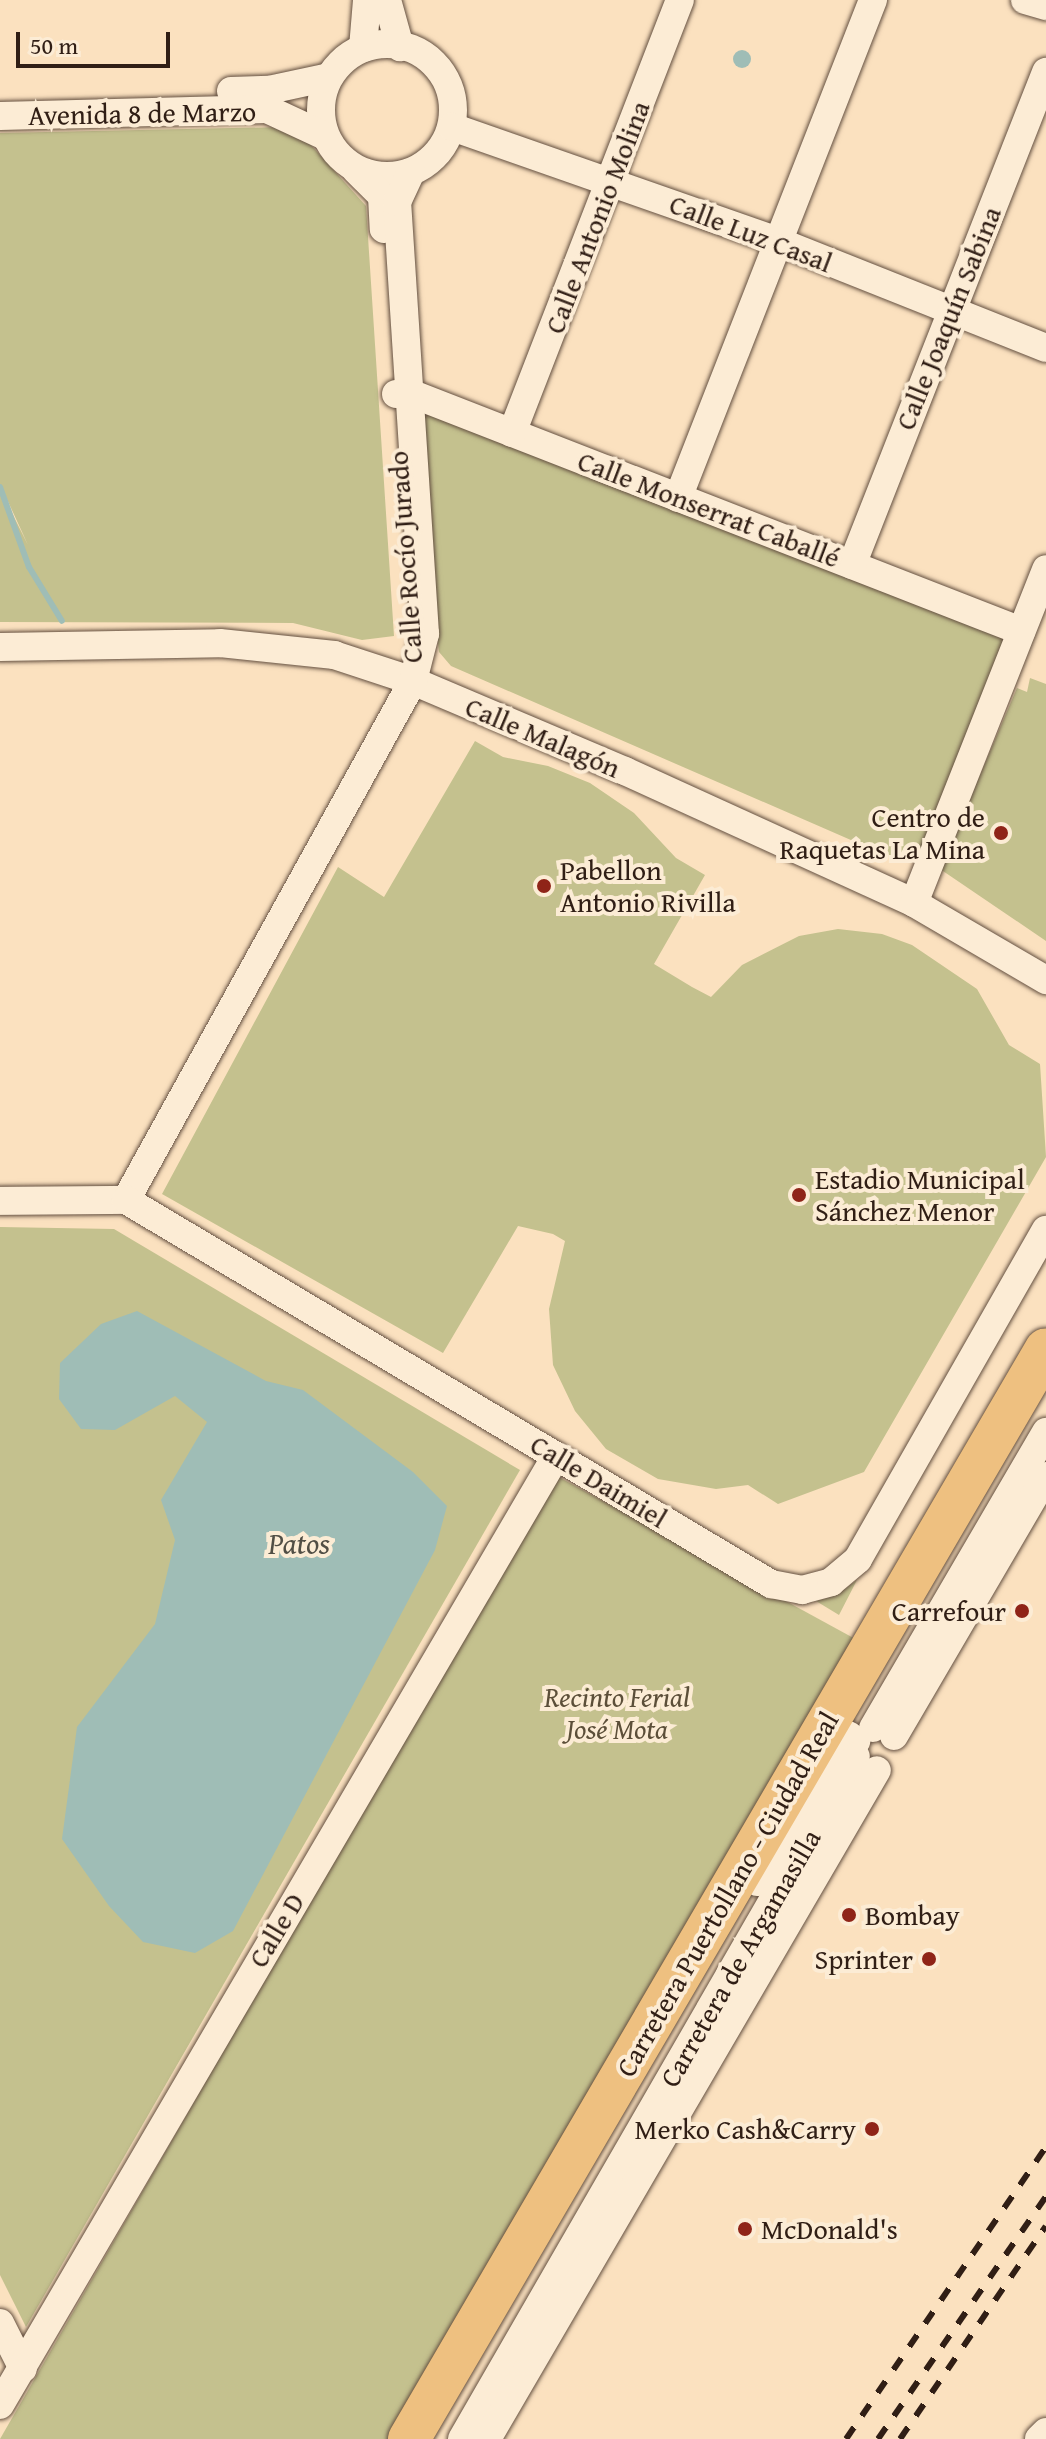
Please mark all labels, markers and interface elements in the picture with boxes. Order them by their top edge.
scale bar [20,16,174,66]
text: 50 m [30,28,78,63]
street label: Avenida 8 de Marzo [28,94,256,132]
street label: Calle Antonio Molina [537,96,657,338]
street label: Calle Luz Casal [665,187,837,279]
street label: Calle Joaquín Sabina [888,202,1008,434]
street label: Calle Monserrat Caballé [573,444,845,574]
street label: Calle Rocío Jurado [381,450,429,664]
street label: Calle Malagón [461,689,625,785]
place label: Centro de Raquetas La Mina [779,800,985,866]
marker: Centro de Raquetas La Mina [992,824,1010,842]
place label: Pabellon Antonio Rivilla [560,853,736,919]
marker: Pabellon Antonio Rivilla [535,877,553,895]
place label: Estadio Municipal Sánchez Menor [815,1162,1025,1228]
marker: Estadio Municipal Sánchez Menor [790,1186,808,1204]
street label: Calle Daimiel [525,1427,673,1535]
water label: Patos [268,1525,330,1561]
place label: Carrefour [892,1594,1006,1628]
marker: Carrefour [1013,1602,1031,1620]
park label: Recinto Ferial José Mota [544,1680,690,1746]
street label: Carretera Puertollano - Ciudad Real [609,1706,845,2082]
street label: Carretera de Argamasilla [652,1823,828,2093]
street label: Calle D [241,1887,311,1973]
place label: Bombay [865,1898,960,1932]
marker: Bombay [840,1906,858,1924]
place label: Sprinter [815,1942,913,1976]
marker: Sprinter [920,1950,938,1968]
place label: Merko Cash&Carry [635,2112,856,2146]
marker: Merko Cash&Carry [863,2120,881,2138]
place label: McDonald's [761,2212,898,2246]
marker: McDonald's [736,2220,754,2238]

